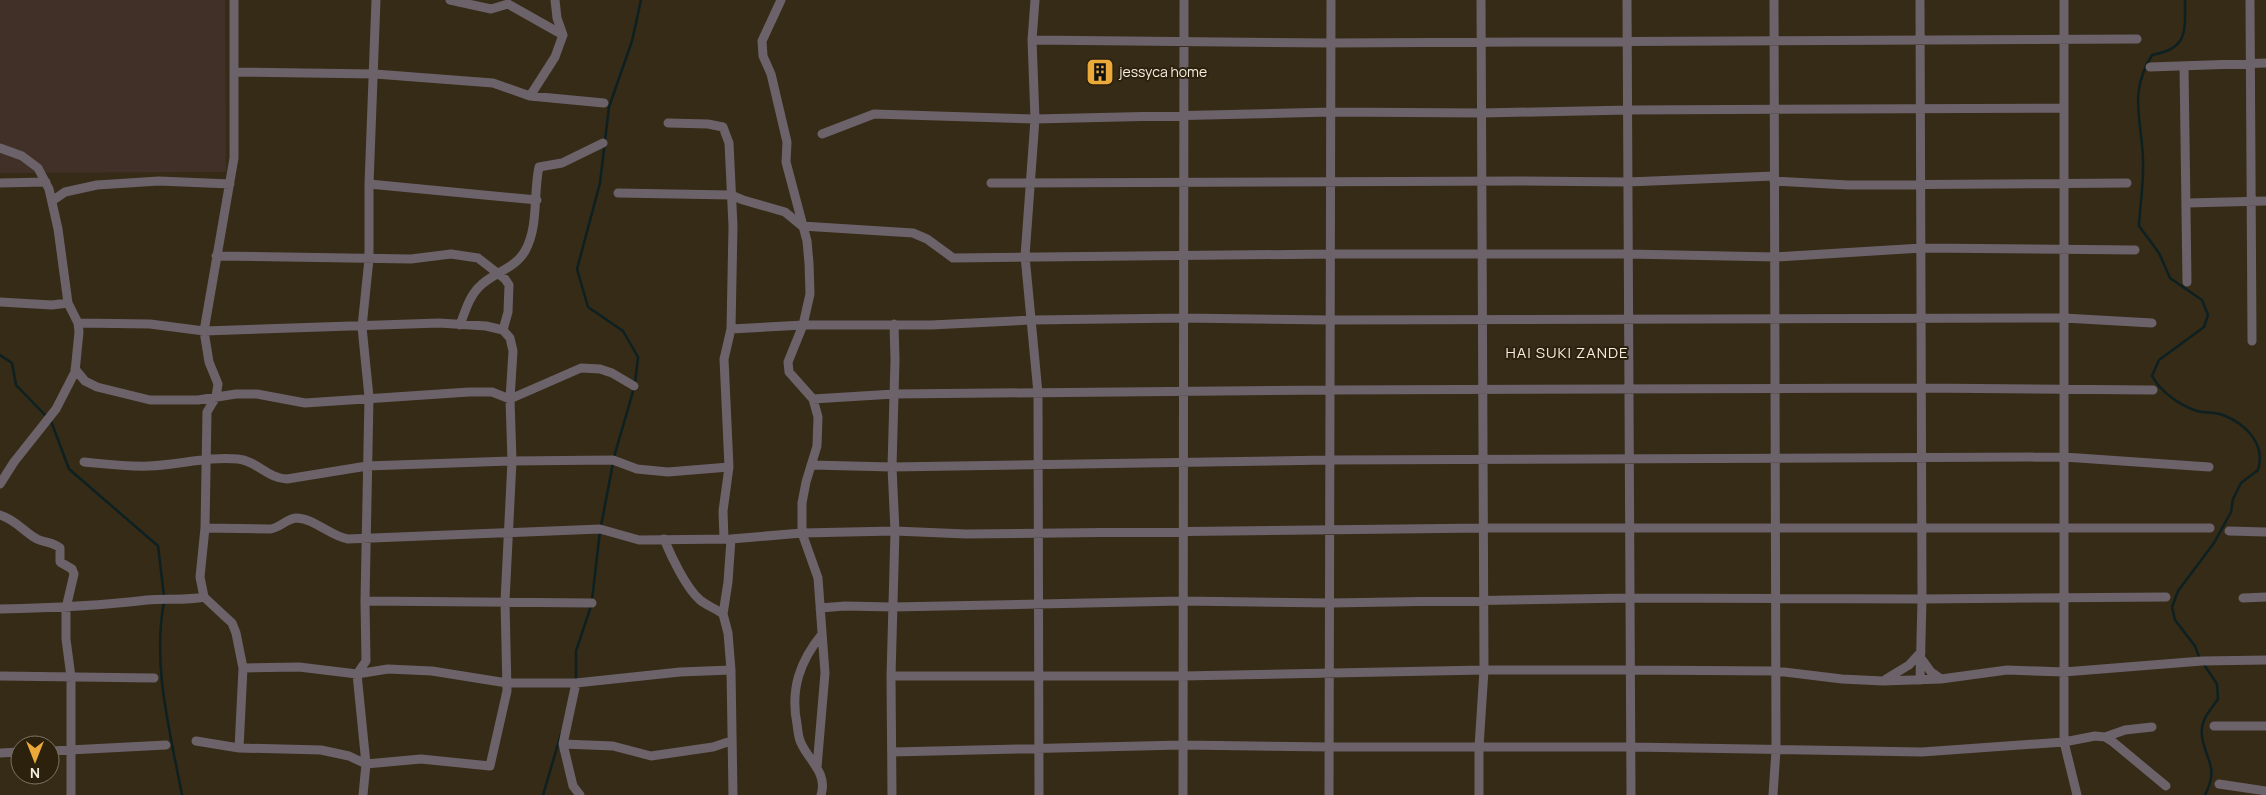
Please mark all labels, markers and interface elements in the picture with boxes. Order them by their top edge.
building icon: jessyca home [1085,57,1115,87]
place label: jessyca home [1118,62,1207,81]
district label: HAI SUKI ZANDE [1505,342,1629,363]
north arrow [10,735,60,785]
text: N [30,764,40,783]

